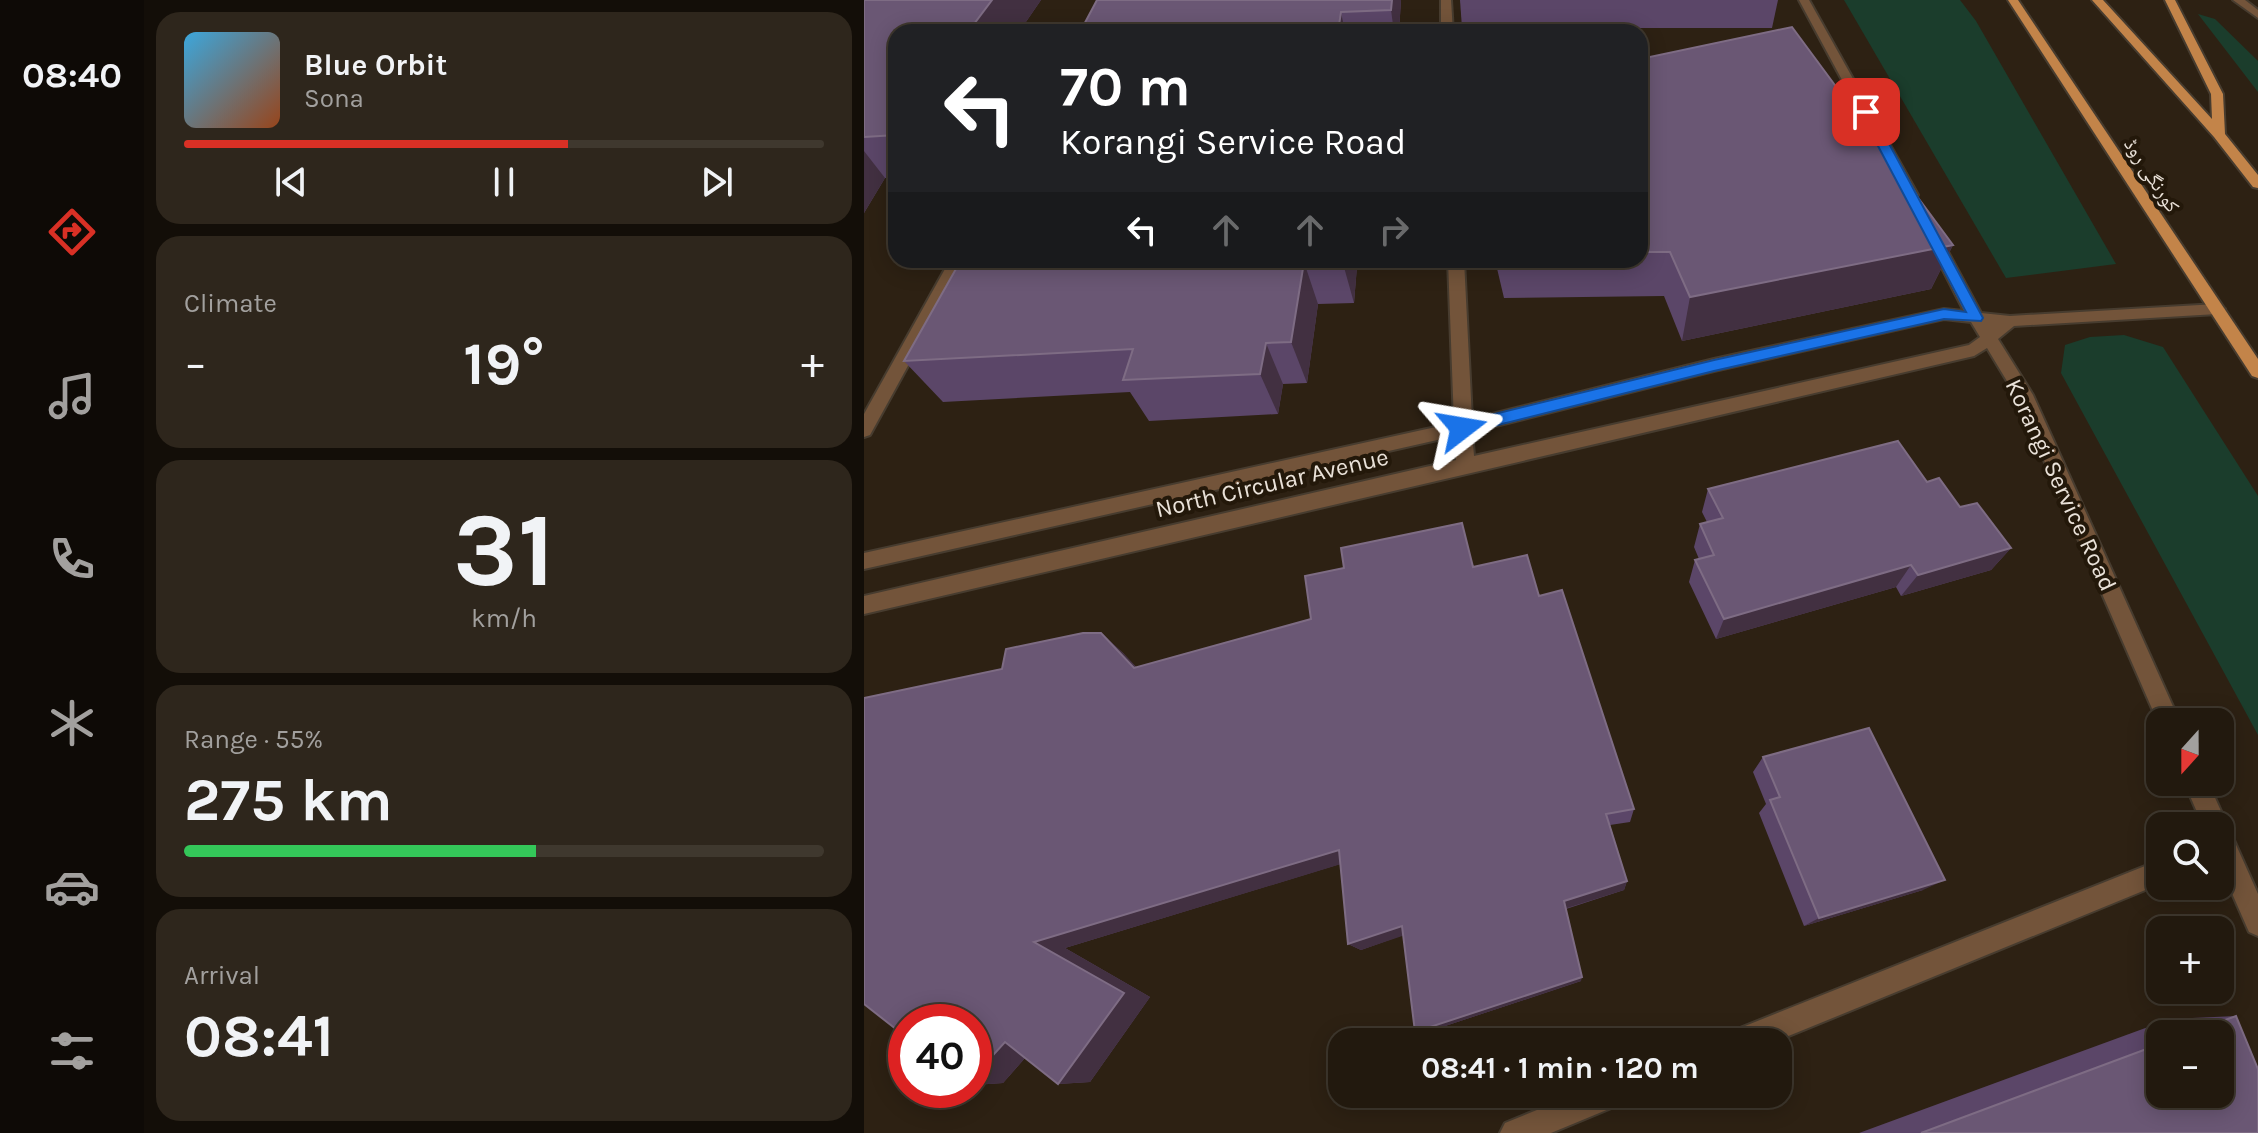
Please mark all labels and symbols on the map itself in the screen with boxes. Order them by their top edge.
pin [1832,78,1900,146]
street label: کورنگی روڈ [2119,134,2184,217]
street label: Korangi Service Road [2000,374,2122,596]
position arrow [1420,386,1504,470]
street label: North Circular Avenue [1153,443,1391,523]
north arrow [2146,708,2234,796]
speed limit sign: 40 [888,1004,992,1108]

